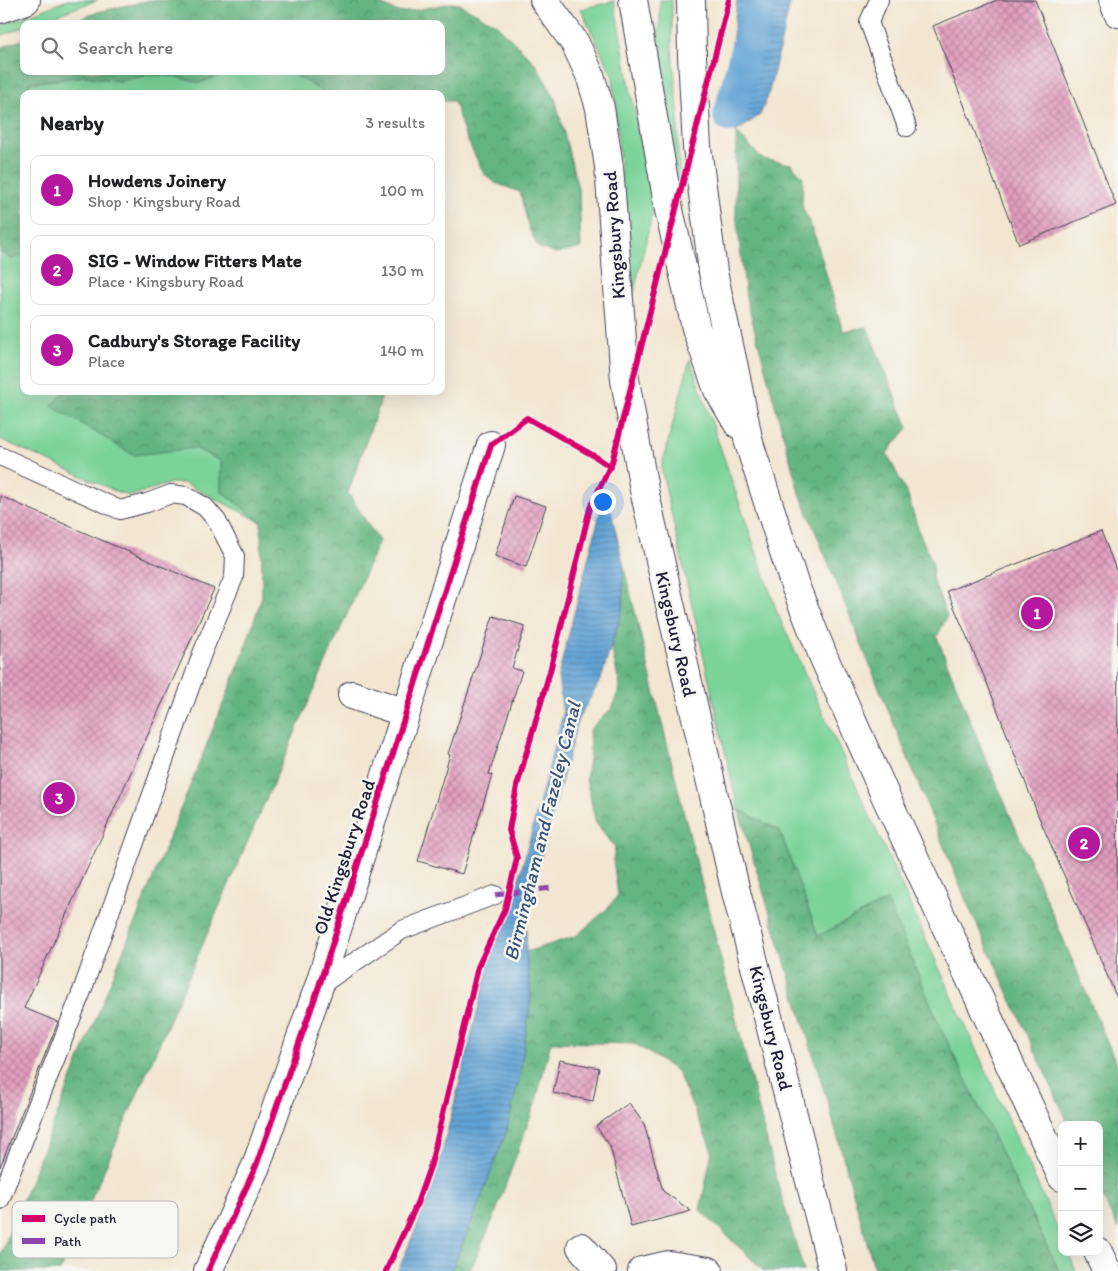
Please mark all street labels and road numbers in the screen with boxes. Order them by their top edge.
street label: Kingsbury Road [598,170,630,300]
street label: Kingsbury Road [650,569,702,700]
street label: Old Kingsbury Road [308,776,380,938]
street label: Kingsbury Road [744,963,798,1093]

